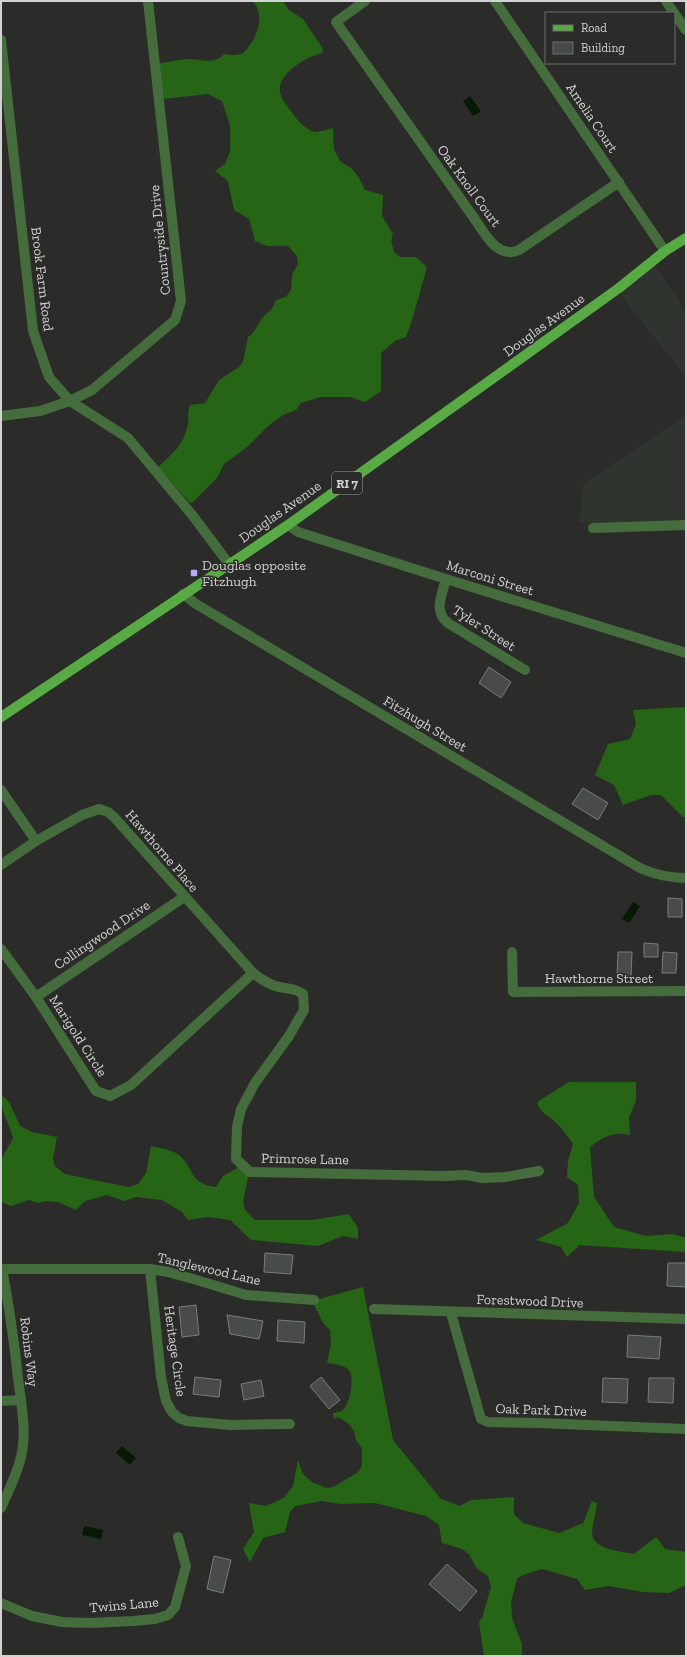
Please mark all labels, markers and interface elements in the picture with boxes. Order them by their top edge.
legend [545,12,675,64]
text: Road [581,21,607,35]
text: Building [581,41,625,55]
street label: Amelia Court [562,80,622,157]
street label: Oak Knoll Court [434,142,505,231]
street label: Countryside Drive [146,184,174,296]
street label: Brook Farm Road [27,226,57,332]
street label: Douglas Avenue [500,290,588,360]
road number: RI 7 [332,472,362,494]
street label: Douglas Avenue [236,477,325,547]
place label: Douglas opposite Fitzhugh [202,557,306,590]
street label: Marconi Street [444,557,537,600]
marker: Douglas opposite Fitzhugh [189,568,199,578]
street label: Tyler Street [449,601,519,655]
street label: Fitzhugh Street [380,692,471,756]
street label: Hawthorne Place [122,807,203,896]
street label: Collingwood Drive [51,896,154,973]
street label: Hawthorne Street [545,970,654,987]
street label: Marigold Circle [45,992,111,1080]
street label: Primrose Lane [261,1150,349,1168]
street label: Tanglewood Lane [156,1249,263,1289]
street label: Forestwood Drive [476,1291,584,1311]
street label: Heritage Circle [160,1304,190,1398]
street label: Robins Way [16,1316,42,1389]
street label: Oak Park Drive [495,1400,587,1420]
street label: Twins Lane [89,1593,160,1616]

